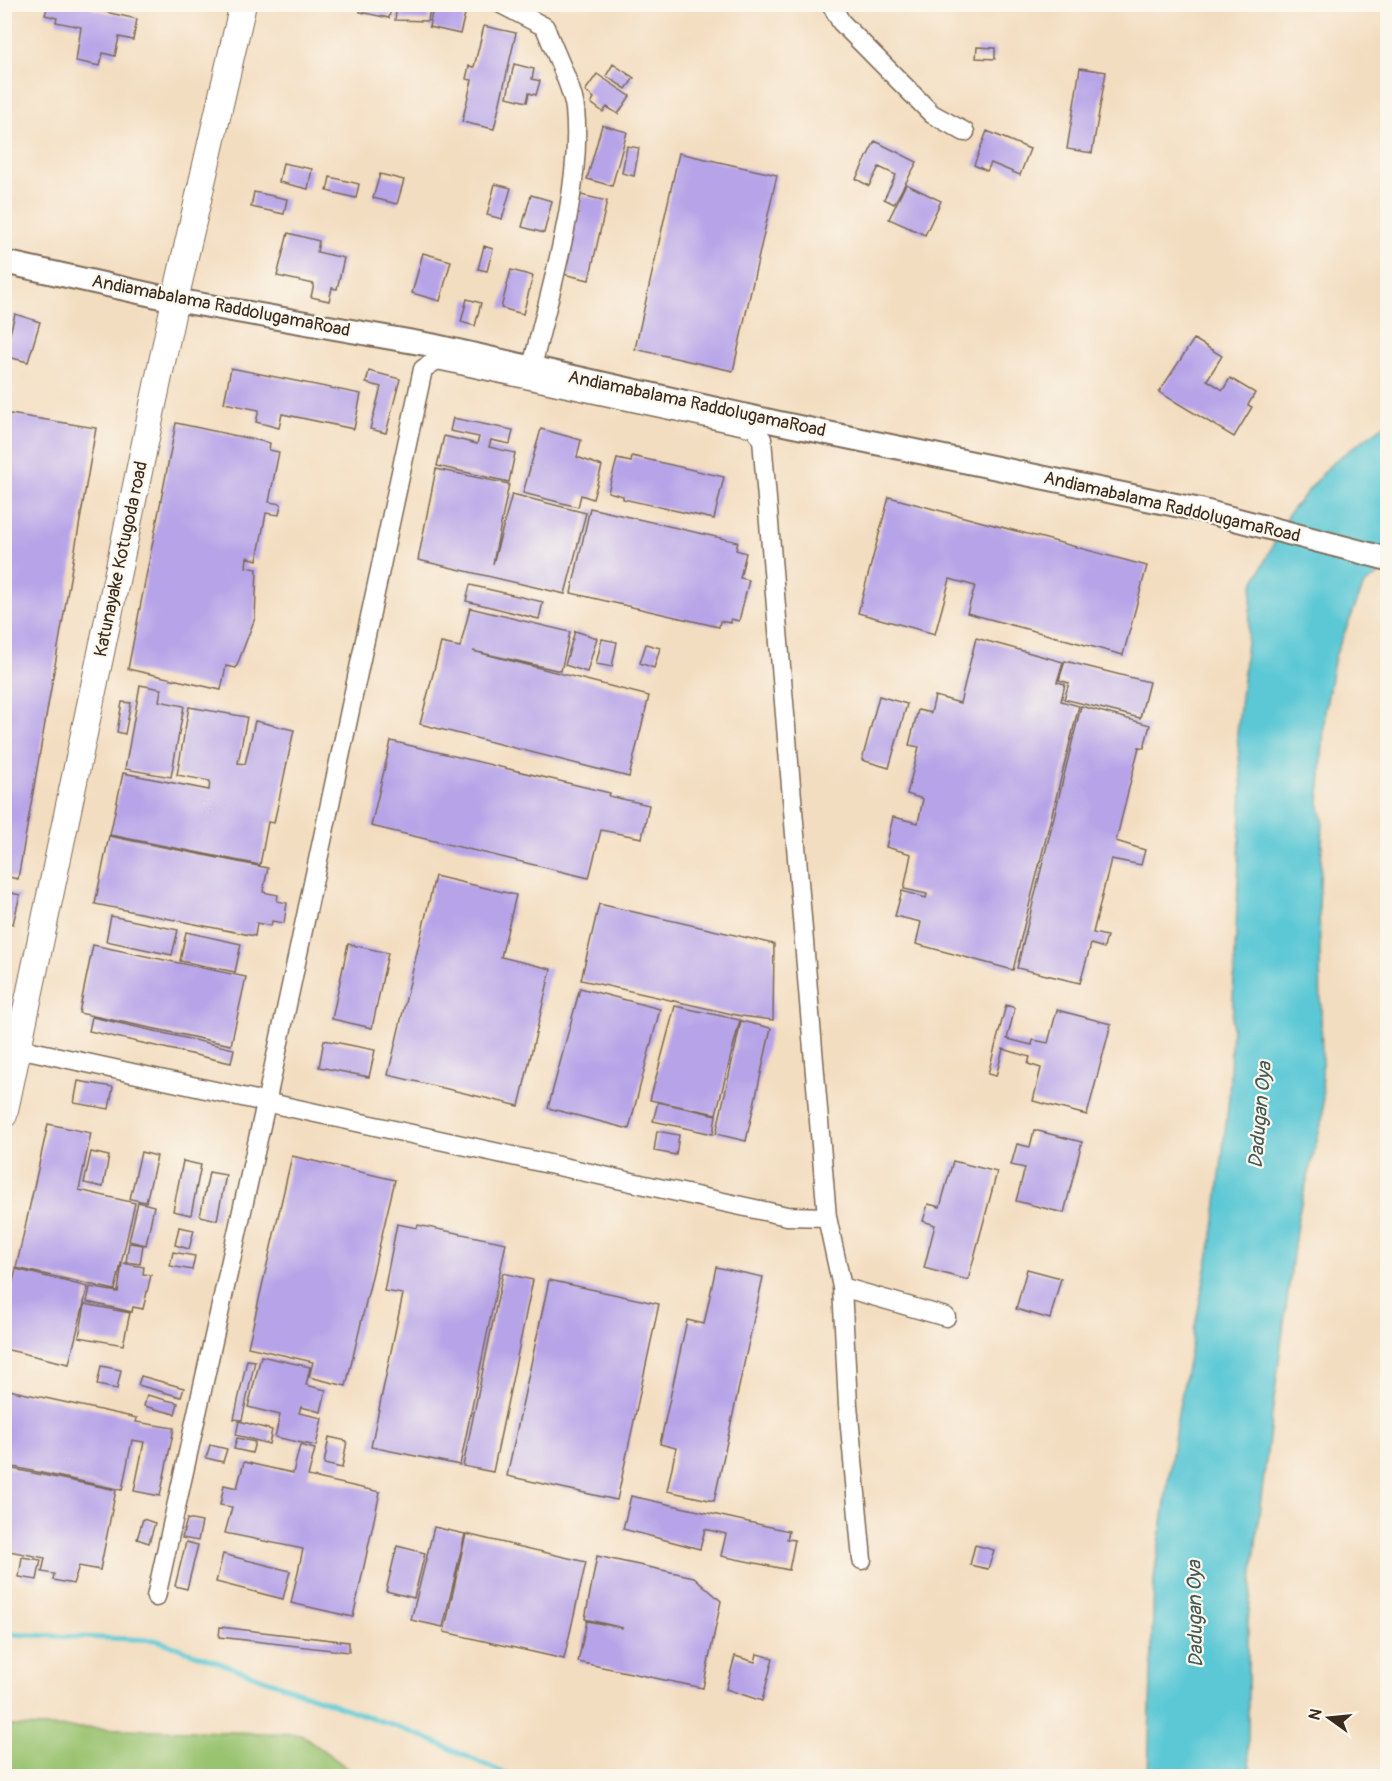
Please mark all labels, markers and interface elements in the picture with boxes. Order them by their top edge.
street label: Andiamabalama RaddolugamaRoad [90,270,352,342]
street label: Andiamabalama RaddolugamaRoad [566,365,828,443]
street label: Katunayake Kotugoda road [89,459,153,659]
street label: Andiamabalama RaddolugamaRoad [1041,466,1303,548]
water label: Dadugan Oya [1243,1059,1277,1169]
water label: Dadugan Oya [1182,1559,1208,1668]
north arrow [1299,1688,1359,1748]
text: N [1304,1706,1327,1722]

